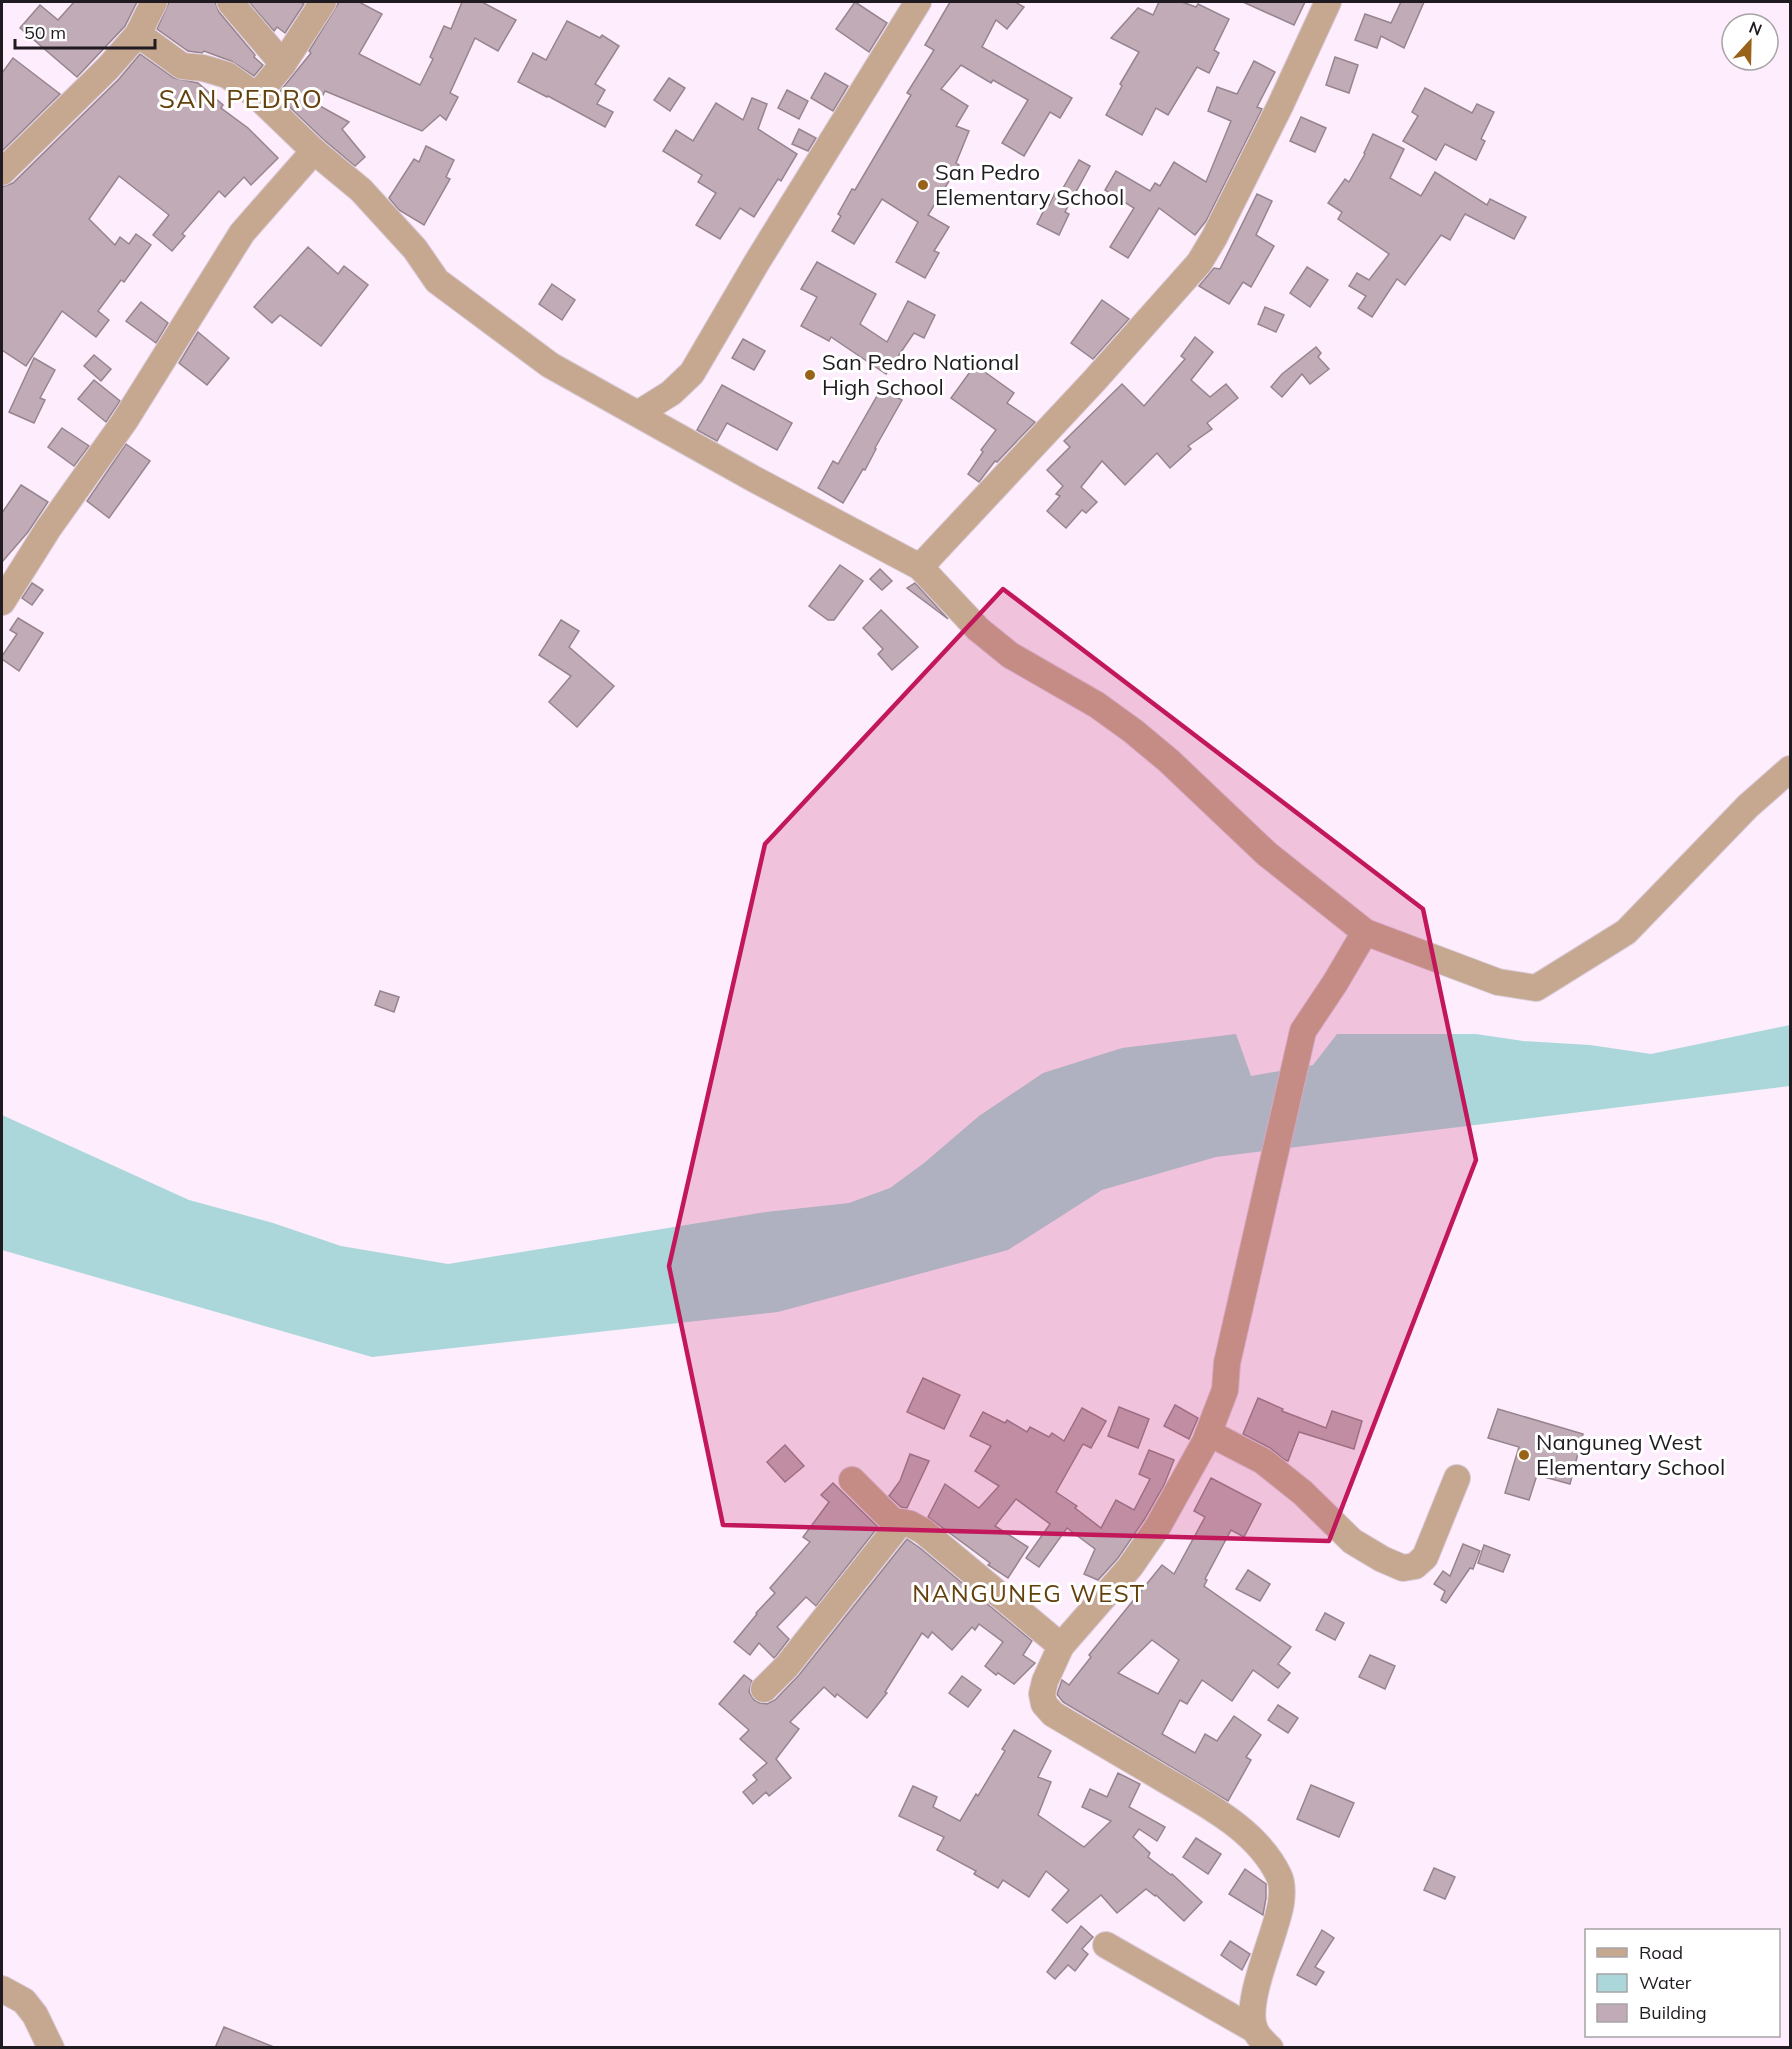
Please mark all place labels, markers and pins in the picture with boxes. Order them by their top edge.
place label: San Pedro Elementary School [935,158,1124,211]
marker: San Pedro Elementary School [916,178,930,192]
place label: San Pedro National High School [822,348,1019,401]
marker: San Pedro National High School [803,368,817,382]
place label: Nanguneg West Elementary School [1536,1428,1725,1481]
marker: Nanguneg West Elementary School [1517,1448,1531,1462]

